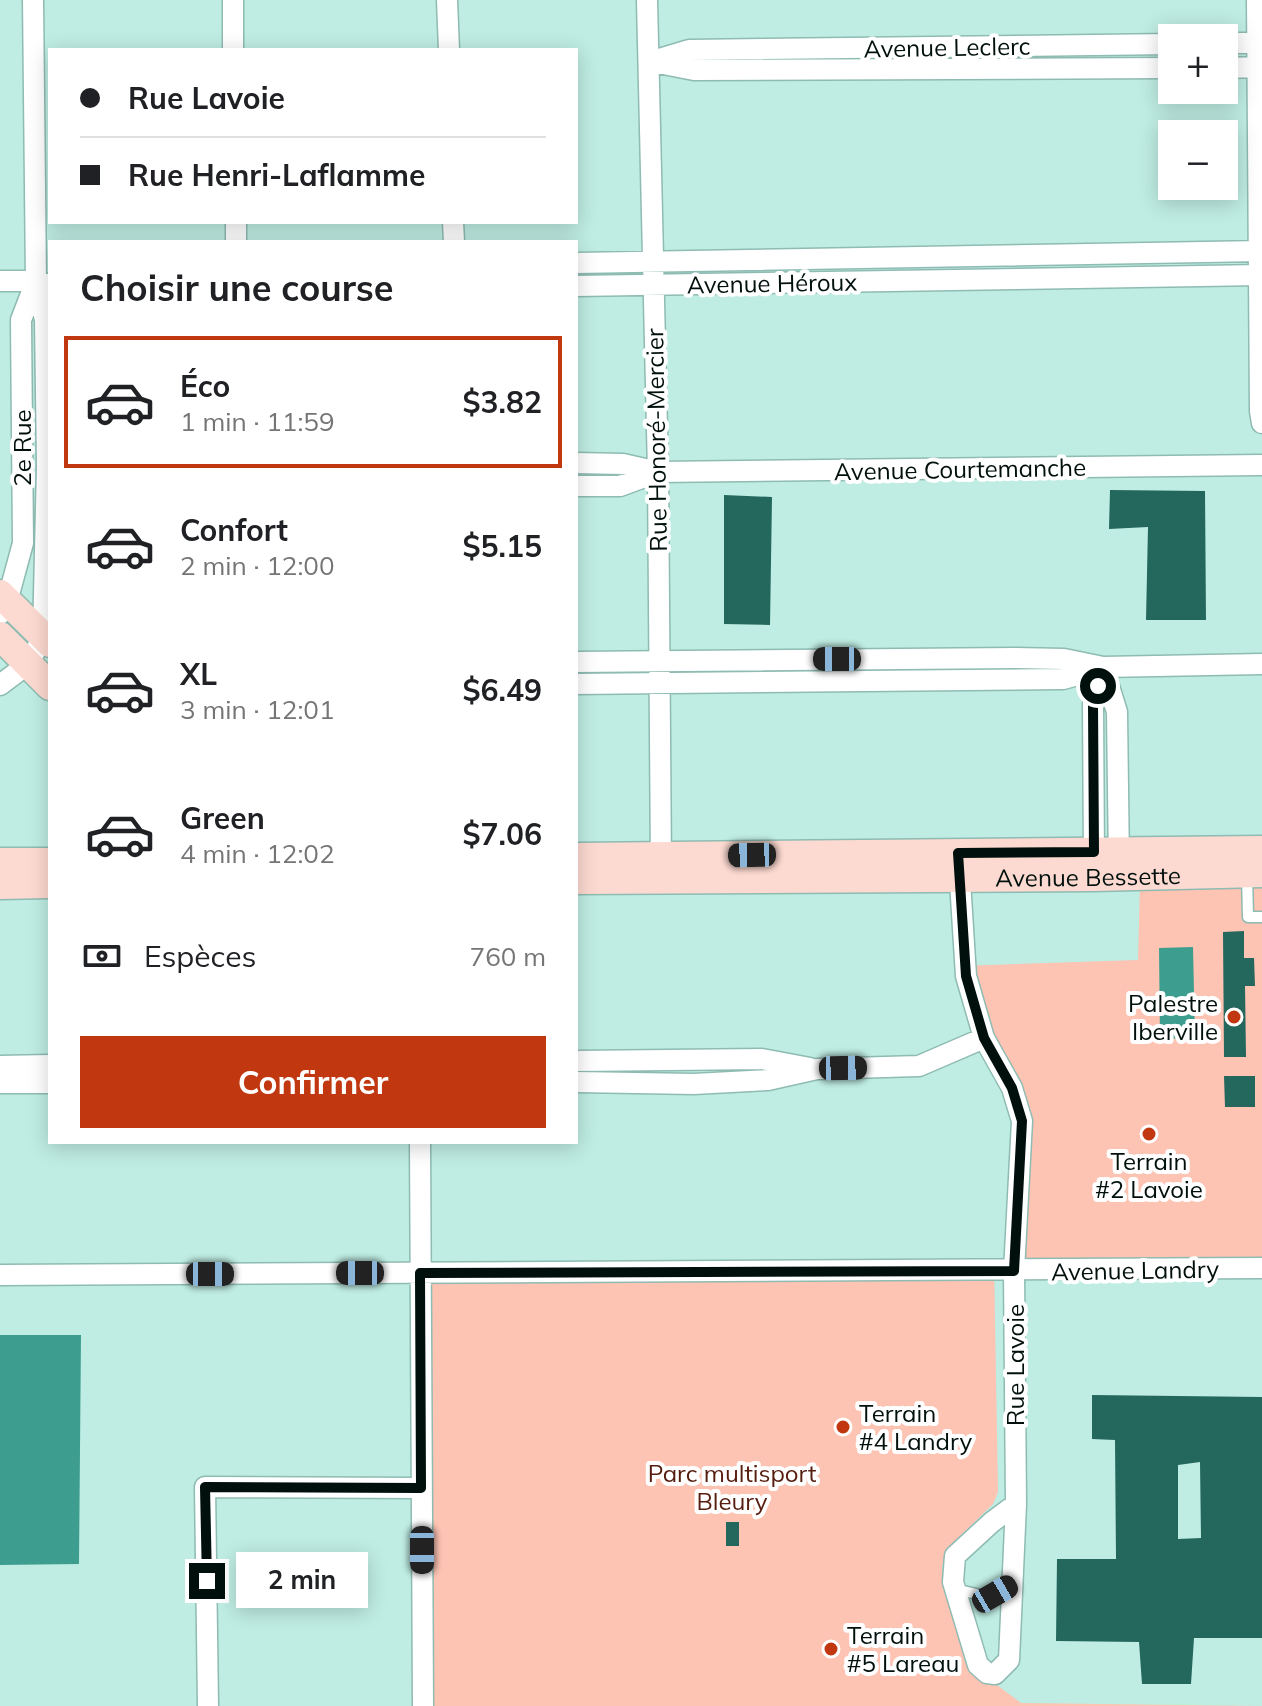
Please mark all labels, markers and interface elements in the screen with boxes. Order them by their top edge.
map controls [1158,24,1238,200]
button: + [1158,24,1238,104]
street label: Avenue Leclerc [863,31,1031,63]
text: Rue Lavoie [128,79,285,117]
button: − [1158,120,1238,200]
text: Rue Henri-Laflamme [128,156,425,194]
text: Choisir une course [80,265,394,310]
street label: Avenue Héroux [687,267,858,299]
street label: Rue Honoré-Mercier [639,328,673,552]
icon: car [84,366,156,438]
text: Éco [180,367,230,405]
text: $3.82 [463,383,542,421]
text: 1 min · 11:59 [180,405,335,438]
street label: 2e Rue [7,409,37,487]
street label: Avenue Courtemanche [834,452,1086,486]
icon: car [84,510,156,582]
text: Confort [180,511,288,549]
text: $5.15 [463,527,542,565]
text: 2 min · 12:00 [180,549,335,582]
car [813,647,861,671]
icon: car [84,654,156,726]
text: XL [180,655,217,693]
route start [1080,668,1116,704]
text: $6.49 [463,671,542,709]
text: 3 min · 12:01 [180,693,335,726]
icon: car [84,798,156,870]
text: Green [180,799,265,837]
text: $7.06 [463,815,542,853]
text: 4 min · 12:02 [180,837,335,870]
car [728,843,776,867]
street label: Avenue Bessette [995,860,1181,893]
icon: cash [80,934,124,978]
text: Espèces [144,937,256,975]
text: 760 m [470,940,546,973]
place label: Palestre Iberville [1128,988,1218,1046]
marker: Palestre Iberville [1225,1008,1243,1026]
button: Confirmer [80,1036,546,1128]
car [819,1056,867,1080]
marker: Terrain #2 Lavoie [1140,1125,1158,1143]
place label: Terrain #2 Lavoie [1095,1146,1203,1204]
street label: Avenue Landry [1051,1254,1219,1286]
car [336,1261,384,1285]
car [186,1262,234,1286]
street label: Rue Lavoie [1000,1304,1030,1426]
place label: Terrain #4 Landry [859,1398,972,1456]
marker: Terrain #4 Landry [834,1418,852,1436]
park label: Parc multisport Bleury [648,1458,816,1516]
car [410,1526,434,1574]
callout: 2 min [235,1553,367,1609]
route end [189,1563,225,1599]
text: 2 min [268,1563,336,1596]
car [968,1572,1022,1616]
place label: Terrain #5 Lareau [847,1620,959,1678]
marker: Terrain #5 Lareau [822,1640,840,1658]

